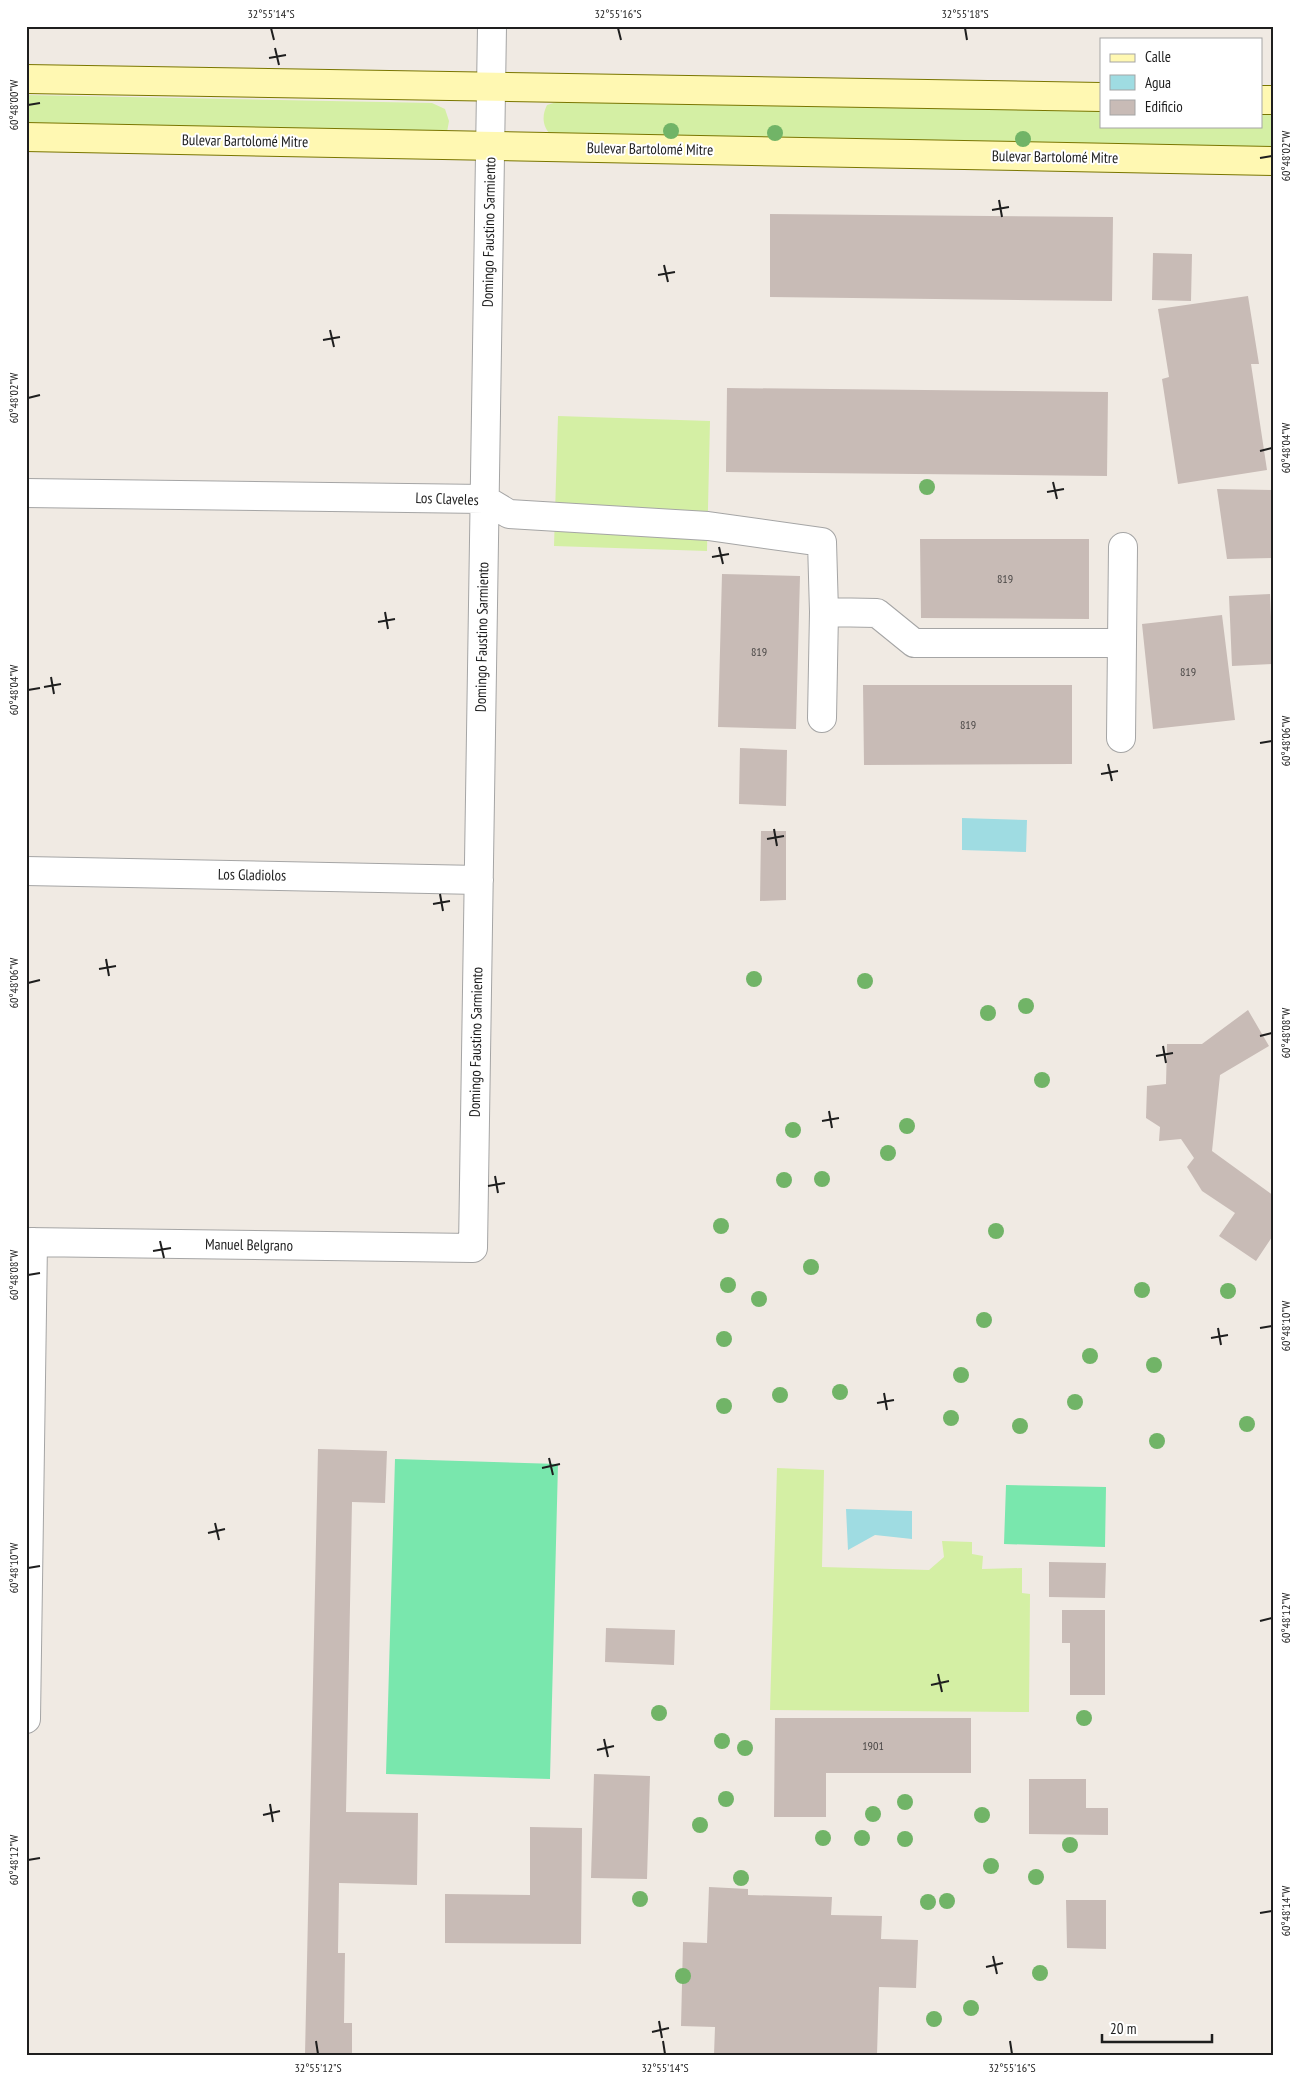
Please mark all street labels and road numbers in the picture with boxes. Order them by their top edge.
street label: Bulevar Bartolomé Mitre [182,130,308,151]
street label: Bulevar Bartolomé Mitre [587,138,713,159]
street label: Bulevar Bartolomé Mitre [992,146,1118,167]
street label: Domingo Faustino Sarmiento [478,157,499,307]
street label: Los Claveles [415,488,479,509]
street label: Domingo Faustino Sarmiento [471,562,492,712]
street label: Los Gladiolos [218,864,286,885]
street label: Domingo Faustino Sarmiento [465,967,486,1117]
street label: Manuel Belgrano [205,1234,293,1255]

